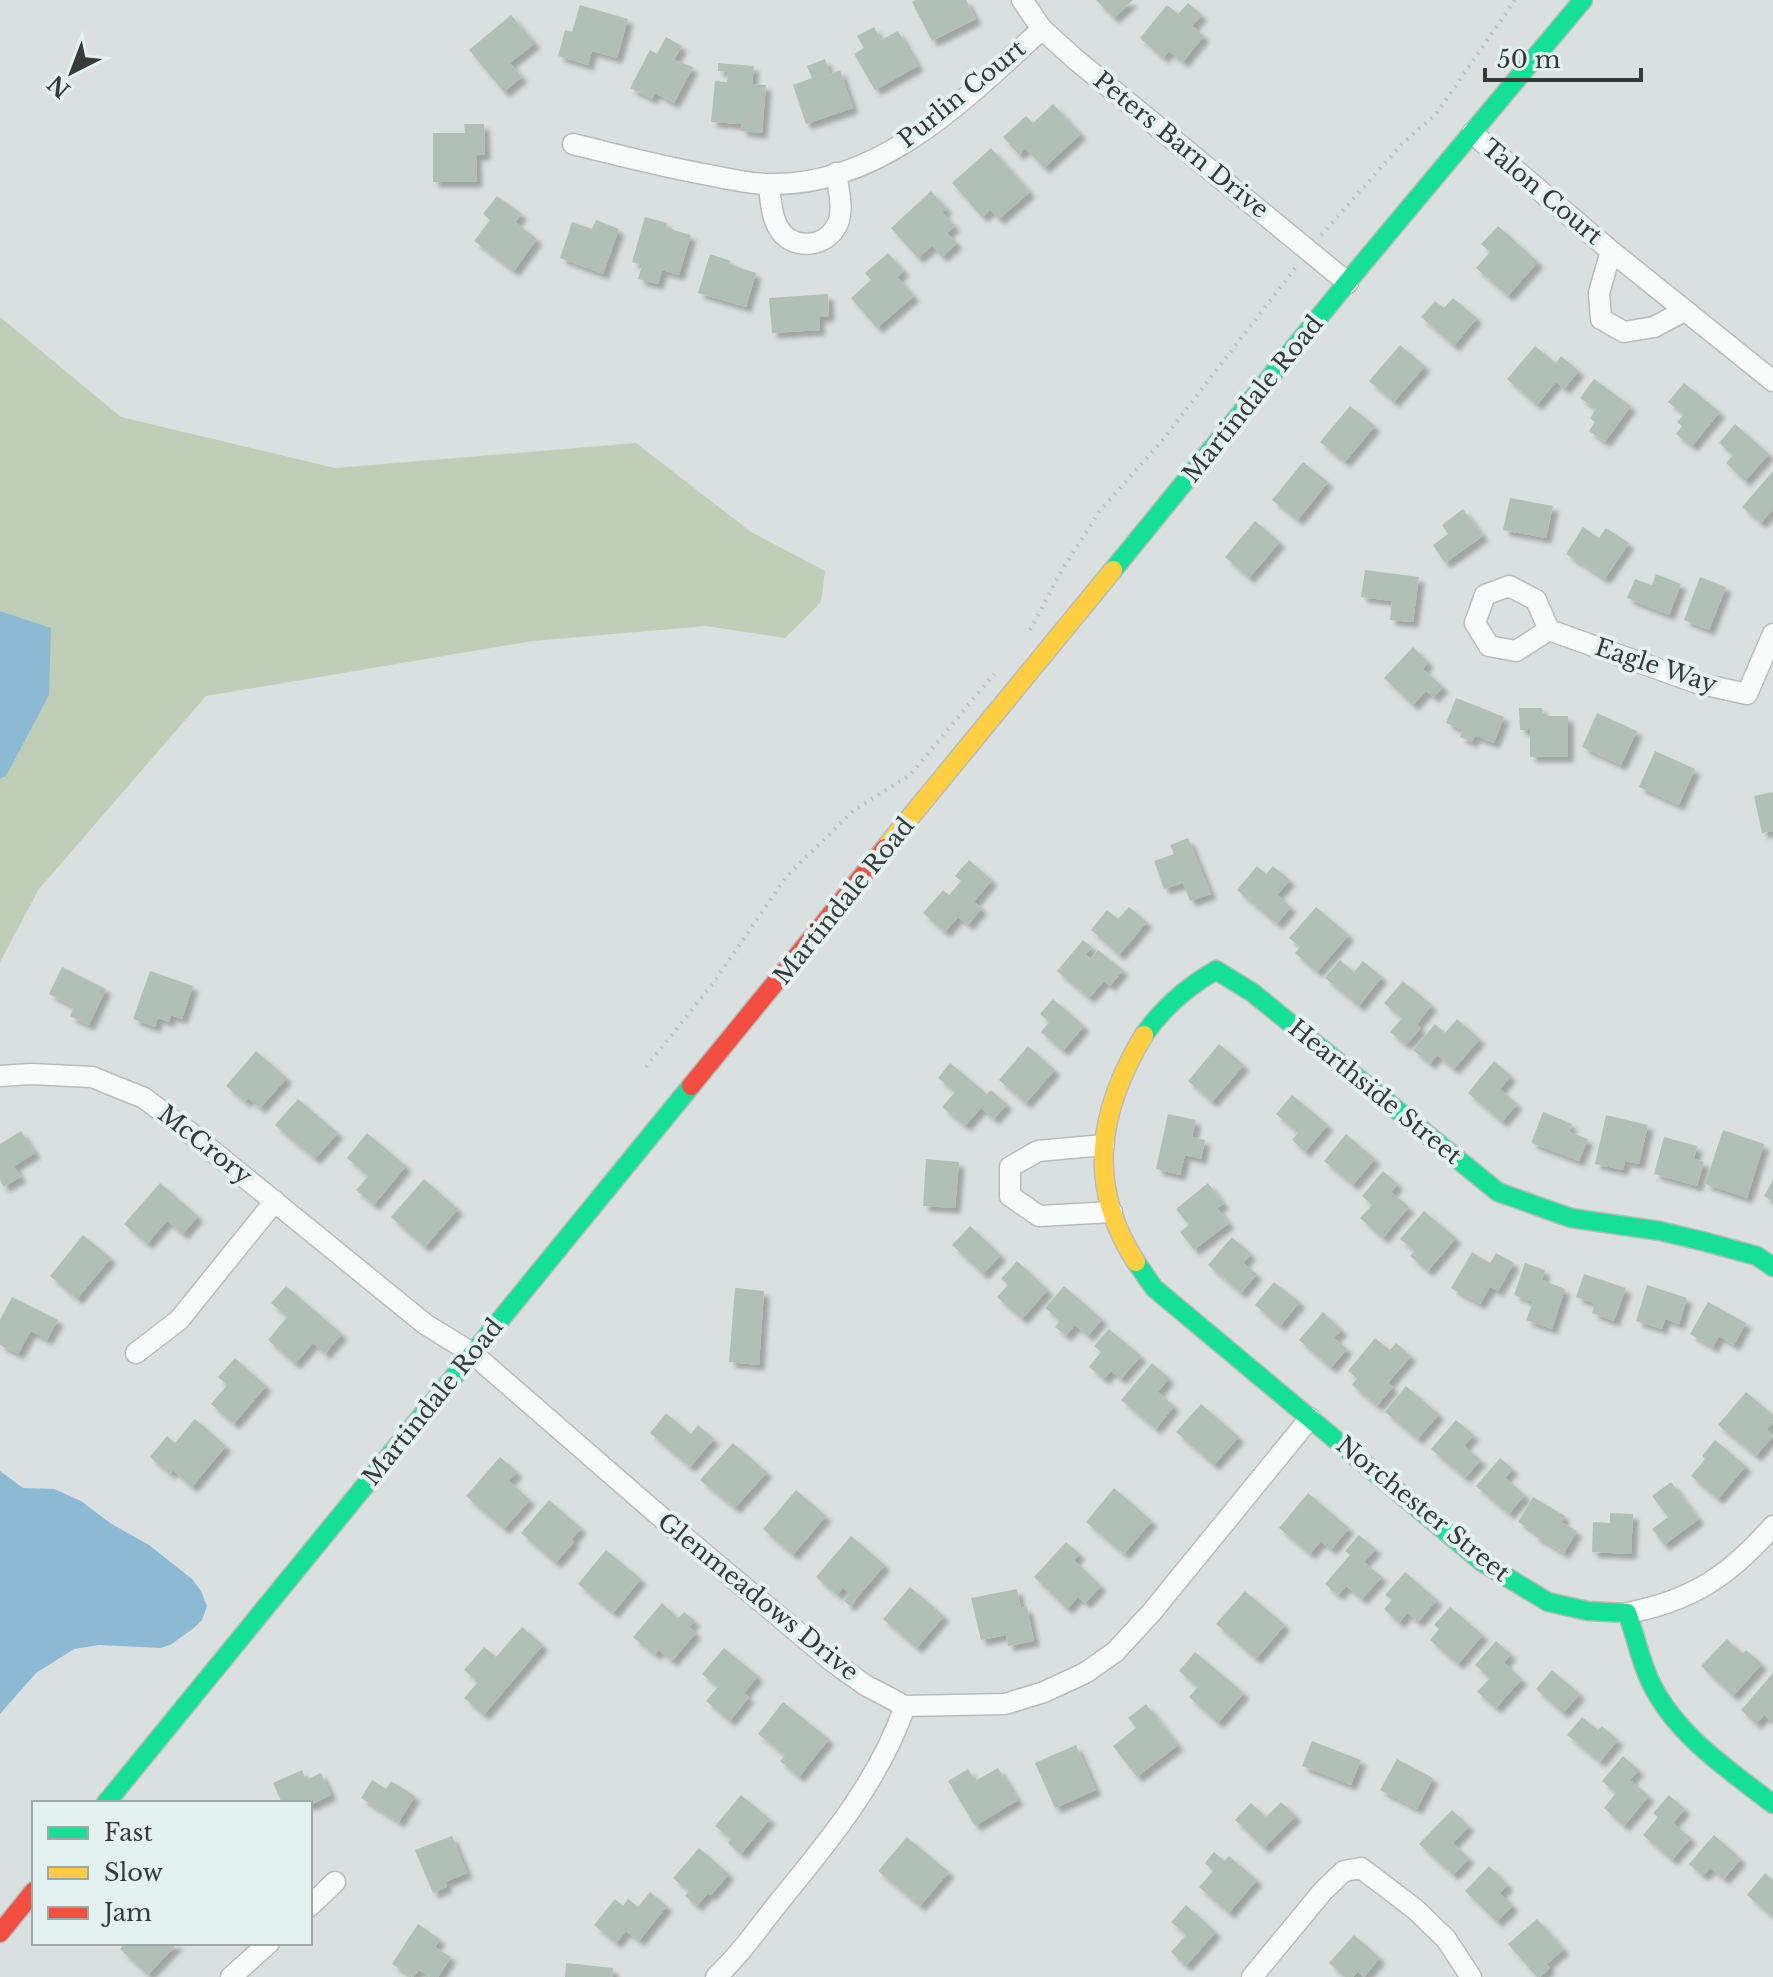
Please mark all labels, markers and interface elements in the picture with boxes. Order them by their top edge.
north arrow [32,32,112,112]
scale bar [1485,32,1641,82]
street label: Purlin Court [892,34,1031,154]
text: 50 m [1497,45,1561,74]
street label: Peters Barn Drive [1088,65,1275,224]
text: N [42,69,76,103]
street label: Talon Court [1476,133,1609,250]
street label: Martindale Road [1176,309,1329,488]
street label: Eagle Way [1591,632,1722,699]
street label: Martindale Road [767,811,920,990]
street label: Hearthside Street [1283,1013,1468,1170]
street label: McCrory [153,1099,259,1191]
street label: Martindale Road [356,1312,509,1491]
street label: Norchester Street [1331,1430,1516,1587]
street label: Glenmeadows Drive [652,1507,865,1686]
legend [32,1801,312,1945]
text: Fast [104,1818,152,1847]
text: Slow [104,1858,163,1887]
text: Jam [101,1898,152,1927]

